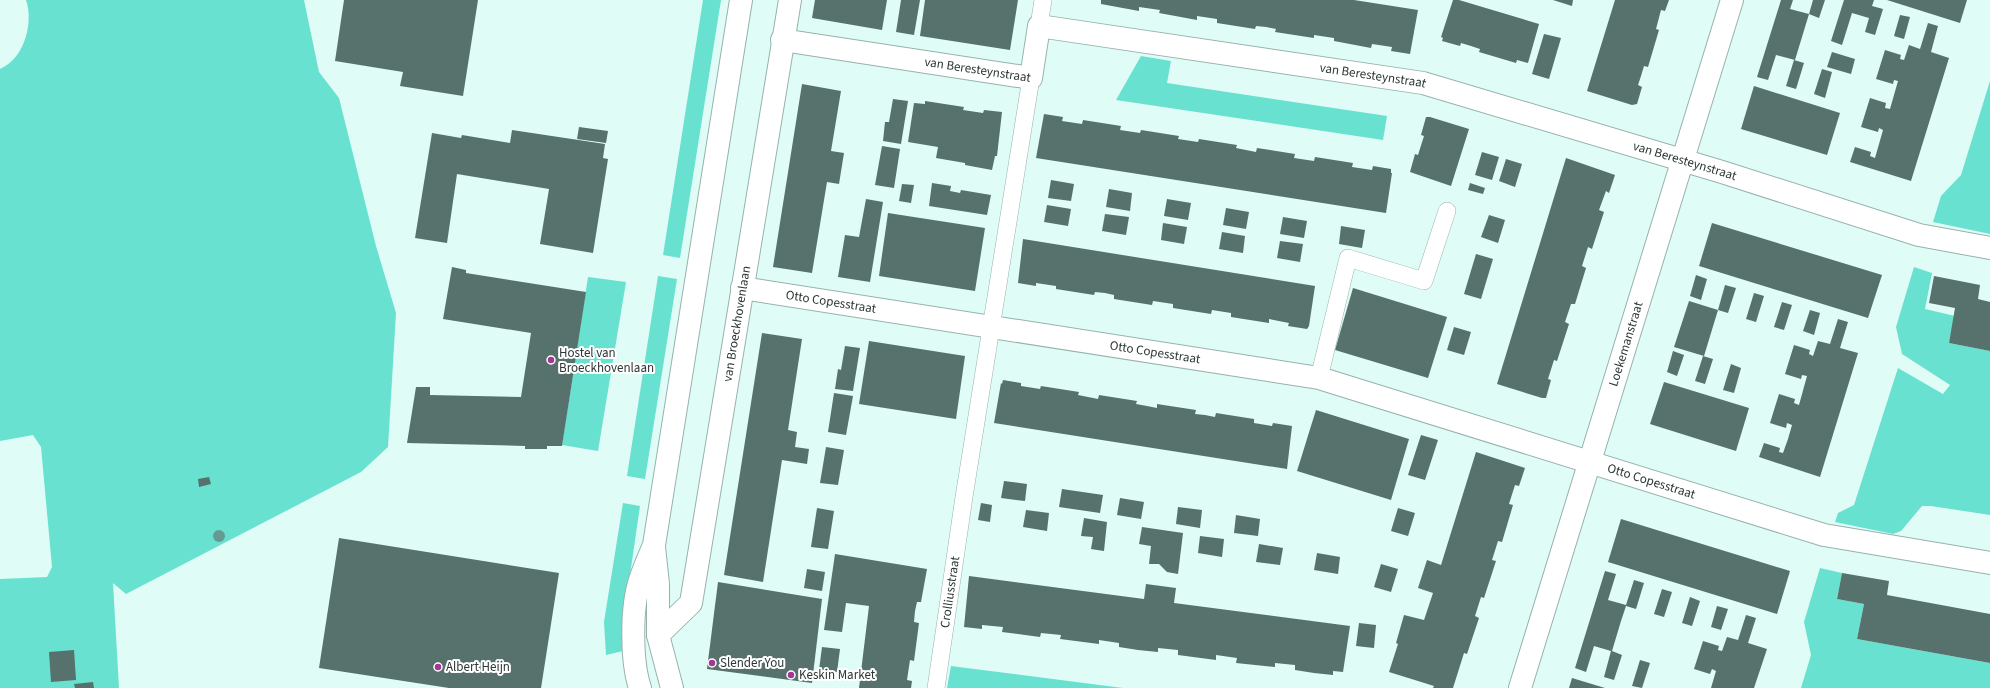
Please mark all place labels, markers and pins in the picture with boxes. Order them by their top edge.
place label: Hostel van Broeckhovenlaan [559,344,654,377]
marker: Hostel van Broeckhovenlaan [546,355,556,365]
place label: Slender You [720,654,784,672]
place label: Albert Heijn [446,658,510,676]
marker: Slender You [707,658,717,668]
marker: Albert Heijn [433,662,443,672]
place label: Keskin Market [799,666,876,684]
marker: Keskin Market [786,670,796,680]

